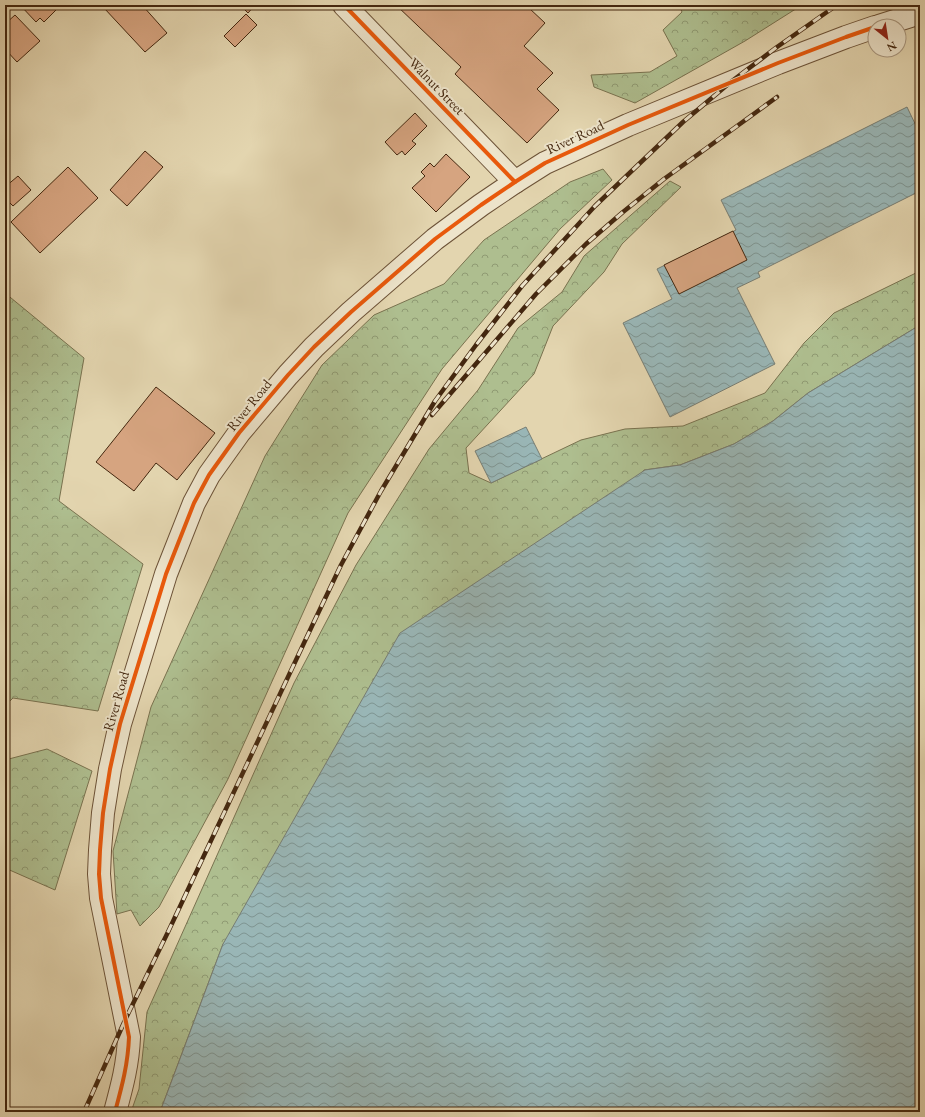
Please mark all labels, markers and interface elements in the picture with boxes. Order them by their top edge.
north arrow [867,18,907,58]
text: N [885,38,899,55]
street label: Walnut Street [405,53,469,119]
street label: River Road [543,115,607,158]
street label: River Road [223,375,276,435]
street label: River Road [99,668,133,733]

